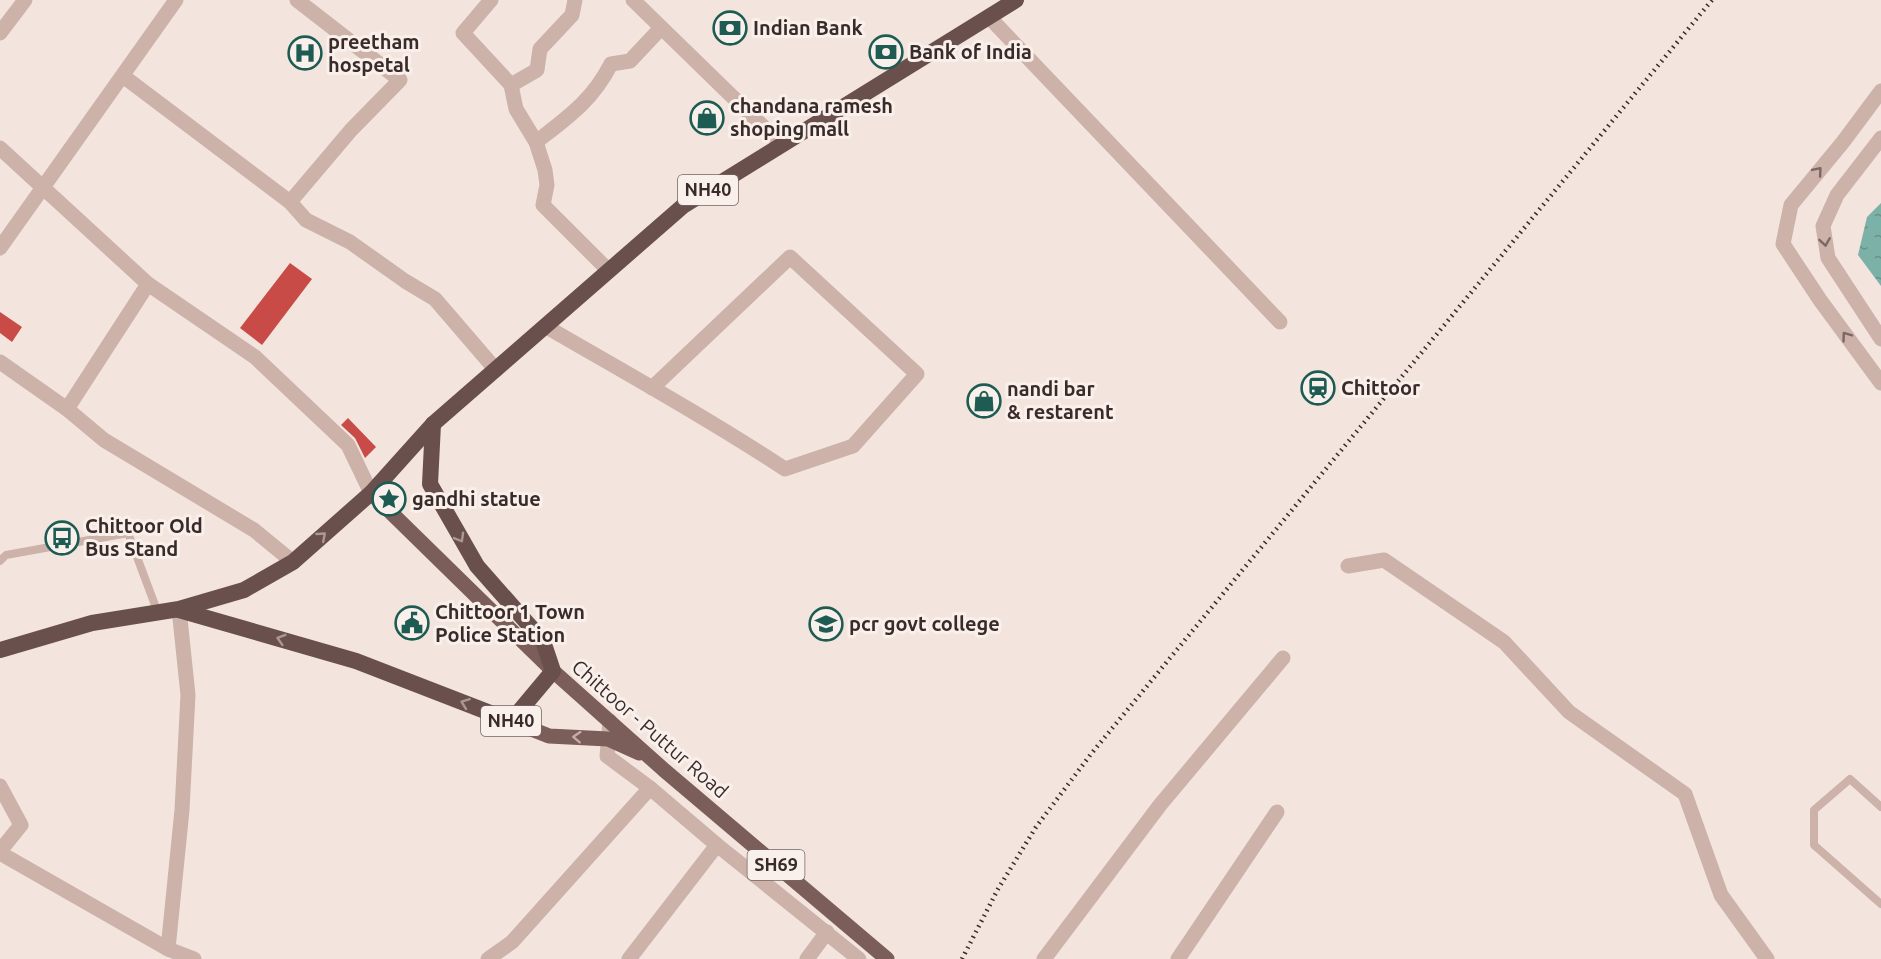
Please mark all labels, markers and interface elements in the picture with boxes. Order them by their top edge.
bank icon: Indian Bank [712,10,748,46]
place label: Indian Bank [753,16,863,39]
place label: preetham hospetal [328,30,420,76]
bank icon: Bank of India [868,34,904,70]
hospital icon: preetham hospetal [287,35,323,71]
place label: Bank of India [909,40,1032,63]
place label: chandana ramesh shoping mall [730,94,893,140]
shop icon: chandana ramesh shoping mall [689,100,725,136]
one-way arrow [1811,167,1822,178]
road number: NH40 [678,175,738,205]
one-way arrow [1819,237,1831,246]
one-way arrow [1843,331,1854,342]
station icon: Chittoor [1300,370,1336,406]
place label: Chittoor [1341,376,1421,399]
place label: nandi bar & restarent [1007,377,1114,423]
shop icon: nandi bar & restarent [966,383,1002,419]
place icon: gandhi statue [371,481,407,517]
place label: gandhi statue [412,487,541,510]
place label: Chittoor Old Bus Stand [85,514,203,560]
bus stop icon: Chittoor Old Bus Stand [44,520,80,556]
one-way arrow [453,531,465,542]
one-way arrow [315,532,326,543]
place label: Chittoor 1 Town Police Station [435,600,585,646]
public building icon: Chittoor 1 Town Police Station [394,605,430,641]
school or university icon: pcr govt college [808,606,844,642]
place label: pcr govt college [849,612,1000,635]
one-way arrow [276,634,287,646]
street label: Chittoor - Puttur Road [568,655,733,803]
one-way arrow [460,698,471,710]
road number: NH40 [481,706,541,736]
one-way arrow [573,731,582,744]
road number: SH69 [748,850,804,880]

